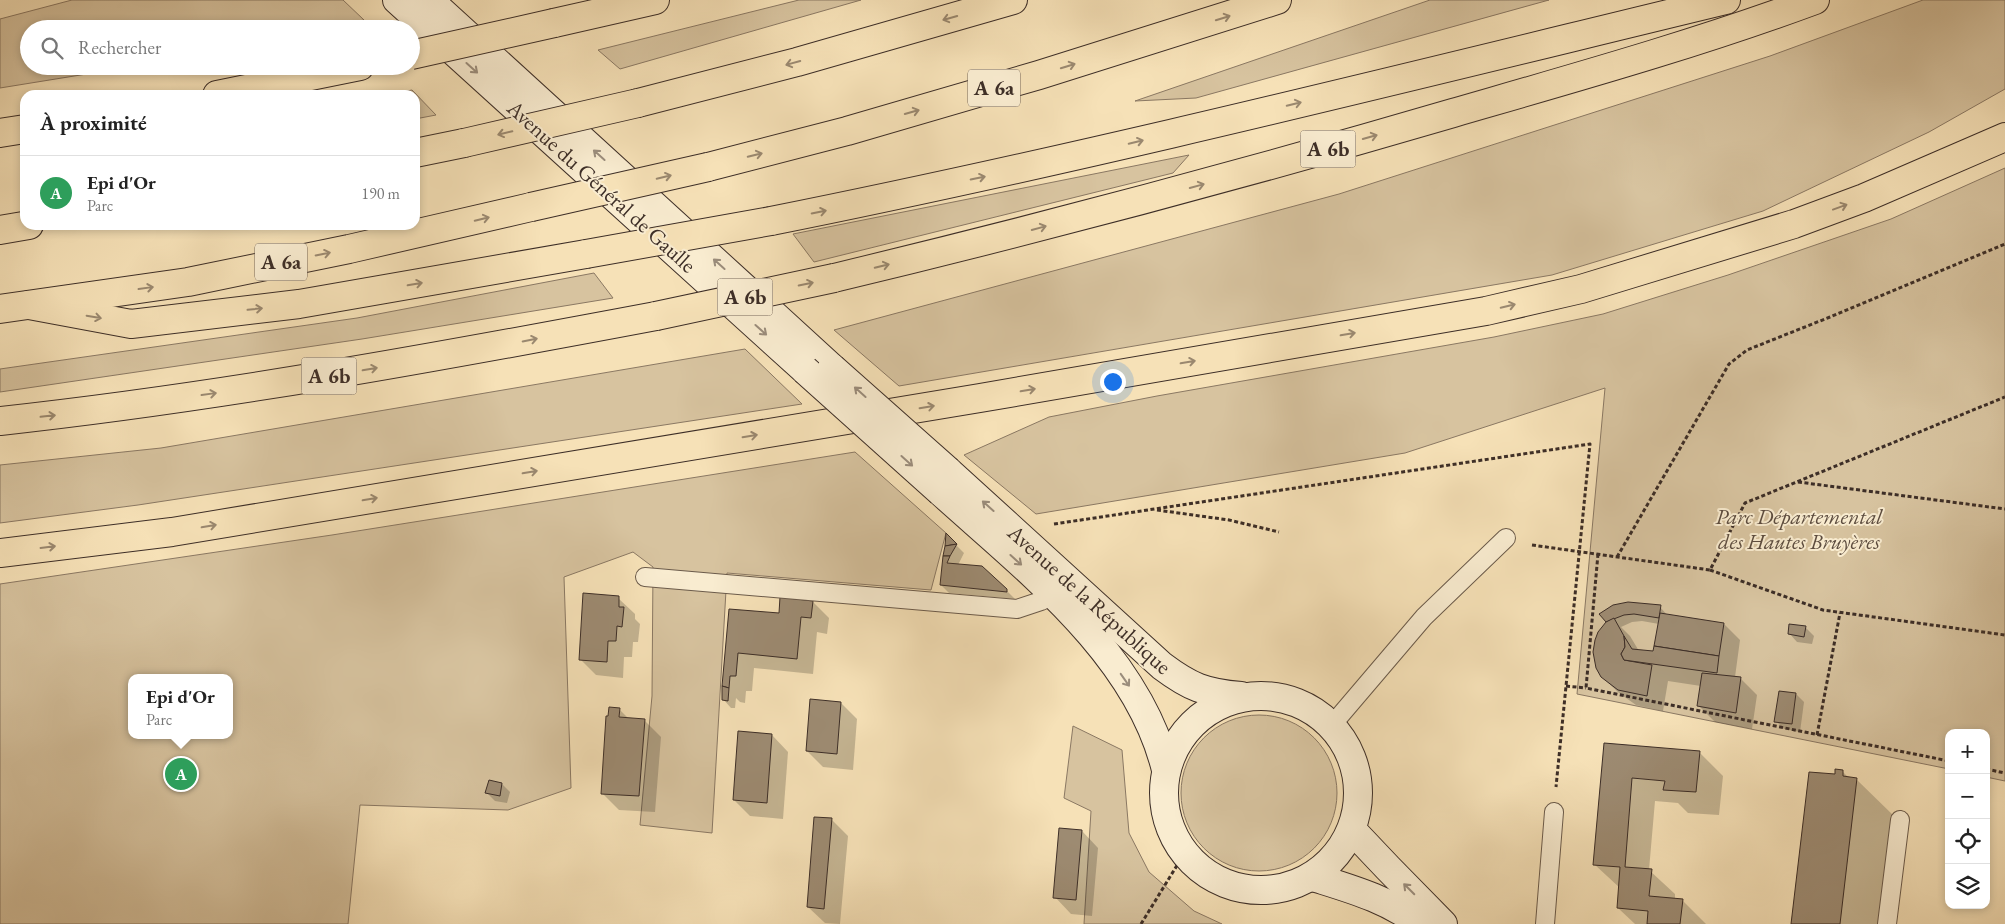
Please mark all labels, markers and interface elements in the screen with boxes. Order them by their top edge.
one-way arrow [1215,13,1231,23]
one-way arrow [942,14,958,24]
search box [20,20,420,75]
icon: search [38,34,66,62]
text: Rechercher [78,35,161,60]
one-way arrow [786,59,802,68]
one-way arrow [1060,60,1076,70]
one-way arrow [465,62,478,74]
road number: A 6a [968,70,1020,106]
street label: Avenue du Général de Gaulle [500,93,703,279]
one-way arrow [1286,99,1302,108]
one-way arrow [904,106,920,116]
text: À proximité [40,109,147,136]
one-way arrow [498,129,514,139]
road number: A 6b [1300,130,1356,168]
one-way arrow [1361,132,1377,141]
one-way arrow [1127,137,1143,146]
one-way arrow [592,149,605,160]
one-way arrow [747,149,763,159]
text: Epi d'Or [87,170,156,195]
one-way arrow [656,172,672,181]
one-way arrow [969,173,985,182]
one-way arrow [1188,181,1204,190]
text: A [50,183,62,204]
text: 190 m [361,183,400,204]
text: Parc [87,195,113,216]
one-way arrow [1832,202,1847,211]
one-way arrow [810,207,826,216]
one-way arrow [473,214,489,223]
one-way arrow [1031,222,1047,232]
road number: A 6a [255,243,307,280]
one-way arrow [315,249,331,259]
one-way arrow [712,258,725,270]
one-way arrow [873,261,889,270]
one-way arrow [407,278,423,288]
road number: A 6b [718,278,772,316]
one-way arrow [798,279,814,288]
one-way arrow [138,283,154,293]
one-way arrow [1500,301,1516,310]
one-way arrow [246,304,262,314]
one-way arrow [85,313,101,322]
one-way arrow [754,324,767,336]
one-way arrow [1340,329,1356,339]
one-way arrow [522,334,538,344]
one-way arrow [1180,357,1196,367]
road number: A 6b [302,358,356,394]
one-way arrow [362,363,378,373]
your location [1100,369,1126,395]
one-way arrow [1020,384,1036,394]
one-way arrow [853,386,866,398]
one-way arrow [201,388,217,398]
one-way arrow [919,401,935,411]
one-way arrow [40,411,56,420]
one-way arrow [741,430,757,440]
one-way arrow [900,455,913,467]
one-way arrow [522,467,538,477]
one-way arrow [361,493,377,503]
one-way arrow [982,501,995,512]
park label: Parc Départemental des Hautes Bruyères [1715,502,1883,556]
street label: Avenue de la République [1001,517,1178,681]
one-way arrow [201,520,217,530]
one-way arrow [40,542,56,552]
one-way arrow [1010,554,1023,566]
one-way arrow [1119,673,1130,686]
popup [128,674,233,739]
text: Epi d'Or [146,684,215,709]
text: Parc [146,709,172,730]
map controls [1945,729,1990,909]
button: + [1945,729,1990,774]
pin: A [165,755,197,793]
button: − [1945,774,1990,819]
button: locate [1945,819,1990,864]
button: layers [1945,864,1990,909]
one-way arrow [1403,883,1415,896]

